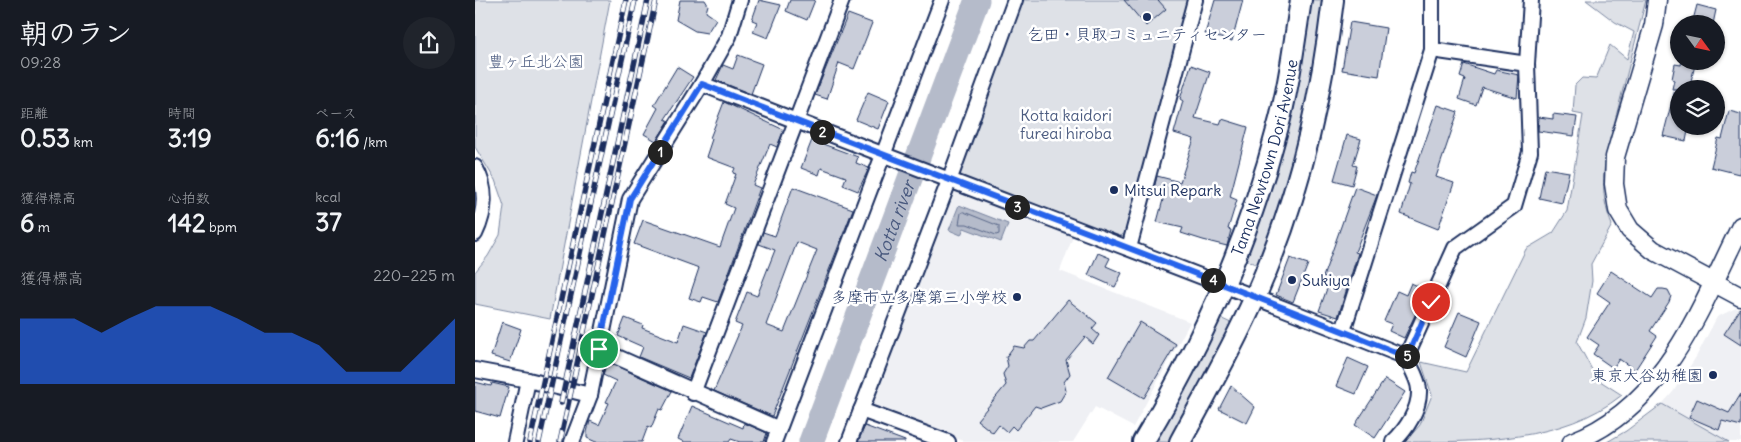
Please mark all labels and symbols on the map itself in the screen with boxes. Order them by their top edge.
marker: 乞田・貝取コミュニティセンター [1141,11,1153,23]
north arrow [1670,15,1725,70]
place label: 乞田・貝取コミュニティセンター [1027,24,1267,44]
park label: 豊ヶ丘北公園 [488,51,584,71]
street label: Tama Newtown Dori Avenue [1227,58,1302,259]
park label: Kotta kaidori fureai hiroba [1020,105,1112,143]
pin: 2 [809,120,835,144]
pin: 1 [647,140,673,164]
water label: Kotta river [868,175,921,265]
place label: Mitsui Repark [1124,180,1221,200]
marker: Mitsui Repark [1108,184,1120,196]
pin: 3 [1005,194,1029,220]
pin: 4 [1201,268,1225,292]
place label: Sukiya [1302,270,1350,290]
marker: Sukiya [1286,274,1298,286]
pin [1410,281,1452,323]
place label: 多摩市立多摩第三小学校 [831,287,1007,307]
marker: 多摩市立多摩第三小学校 [1011,291,1023,303]
pin [578,328,620,370]
pin: 5 [1395,344,1419,368]
place label: 東京大谷幼稚園 [1591,365,1703,385]
marker: 東京大谷幼稚園 [1707,369,1719,381]

